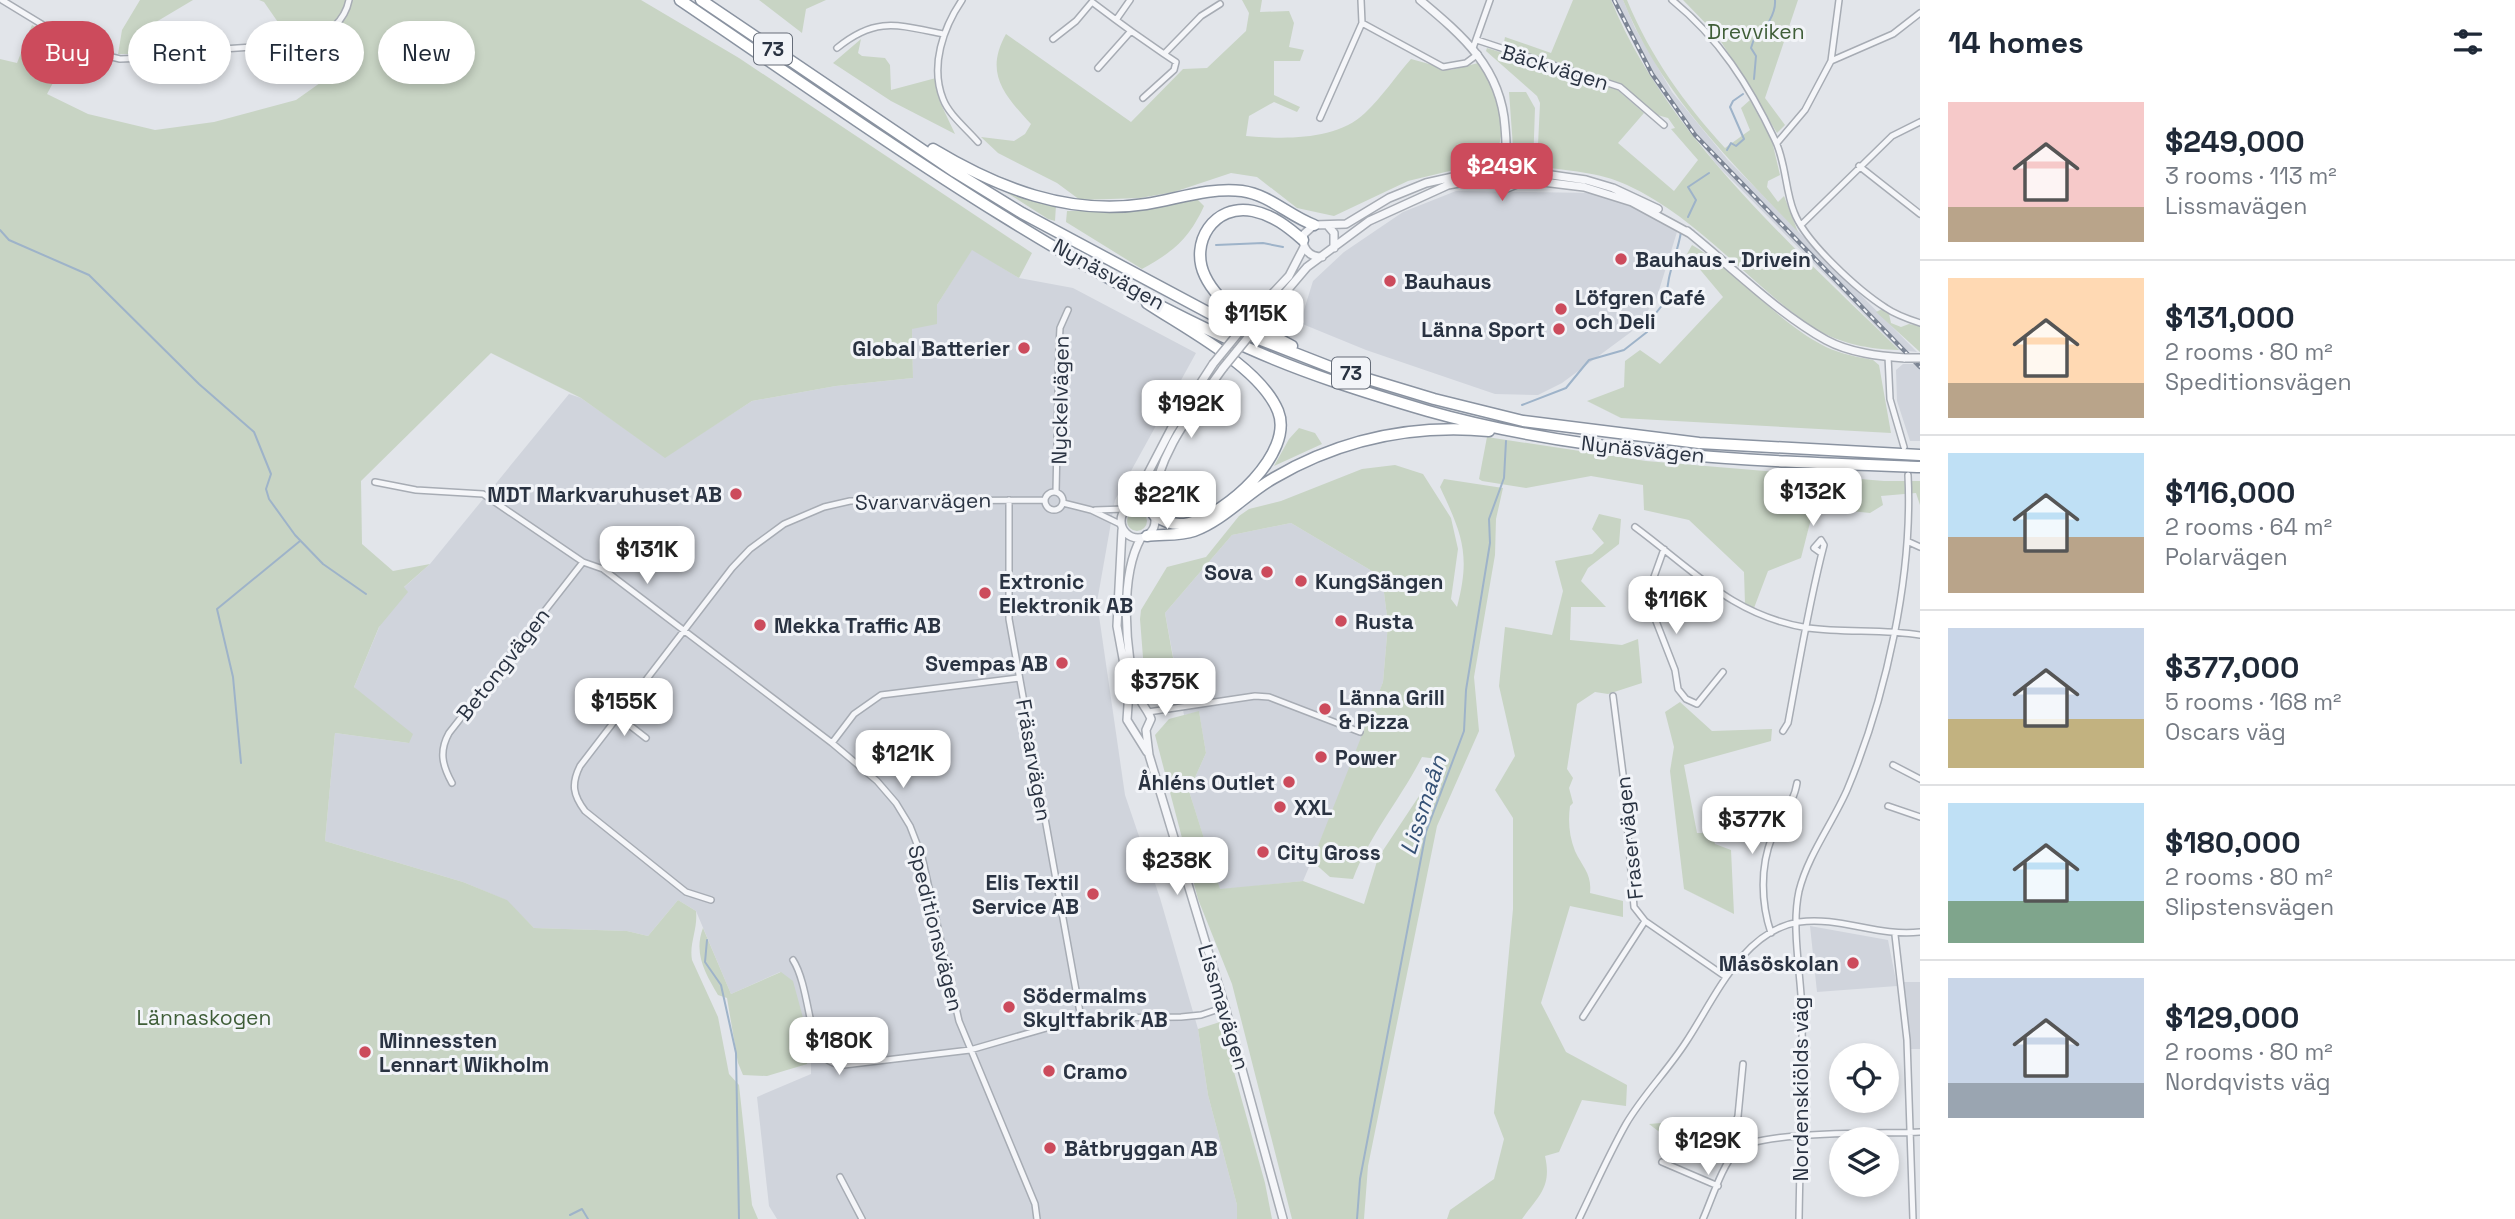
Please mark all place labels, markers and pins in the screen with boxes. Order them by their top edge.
pin: $249K [1453,144,1551,203]
place label: Bauhaus - Drivein [1635,246,1811,273]
marker: Bauhaus - Drivein [1613,251,1629,267]
place label: Bauhaus [1404,268,1491,295]
marker: Bauhaus [1382,273,1398,289]
place label: Löfgren Café och Deli [1575,284,1705,335]
pin: $115K [1207,290,1305,350]
marker: Löfgren Café och Deli [1553,301,1569,317]
place label: Länna Sport [1421,316,1545,343]
marker: Länna Sport [1551,321,1567,337]
place label: Global Batterier [852,335,1010,362]
marker: Global Batterier [1016,340,1032,356]
pin: $192K [1142,380,1240,440]
pin: $132K [1764,468,1862,528]
pin: $221K [1118,472,1216,531]
place label: MDT Markvaruhuset AB [487,481,722,508]
marker: MDT Markvaruhuset AB [728,486,744,502]
pin: $131K [598,526,696,586]
place label: Sova [1204,559,1253,586]
marker: Sova [1259,564,1275,580]
place label: Extronic Elektronik AB [999,568,1133,619]
place label: KungSängen [1315,568,1443,595]
marker: KungSängen [1293,573,1309,589]
pin: $116K [1627,576,1725,636]
marker: Extronic Elektronik AB [977,585,993,601]
place label: Rusta [1355,608,1414,635]
place label: Mekka Traffic AB [774,612,941,639]
marker: Rusta [1333,613,1349,629]
marker: Mekka Traffic AB [752,617,768,633]
place label: Svempas AB [925,650,1048,677]
marker: Svempas AB [1054,655,1070,671]
pin: $375K [1116,658,1214,718]
pin: $155K [575,678,673,738]
place label: Länna Grill & Pizza [1339,684,1445,735]
marker: Länna Grill & Pizza [1317,701,1333,717]
pin: $121K [854,730,952,790]
place label: Power [1335,744,1397,771]
marker: Power [1313,749,1329,765]
place label: Åhléns Outlet [1138,769,1275,796]
marker: Åhléns Outlet [1281,774,1297,790]
place label: XXL [1294,794,1332,821]
pin: $377K [1703,796,1801,856]
marker: XXL [1272,799,1288,815]
pin: $238K [1128,838,1226,897]
place label: City Gross [1277,839,1381,866]
marker: City Gross [1255,844,1271,860]
place label: Elis Textil Service AB [972,869,1079,920]
marker: Elis Textil Service AB [1085,886,1101,902]
place label: Måsöskolan [1719,950,1839,977]
marker: Måsöskolan [1845,955,1861,971]
place label: Södermalms Skyltfabrik AB [1023,982,1168,1033]
marker: Södermalms Skyltfabrik AB [1001,999,1017,1015]
pin: $180K [790,1018,888,1077]
place label: Minnessten Lennart Wikholm [379,1027,549,1078]
marker: Minnessten Lennart Wikholm [357,1044,373,1060]
place label: Cramo [1063,1058,1128,1085]
marker: Cramo [1041,1063,1057,1079]
pin: $129K [1659,1118,1757,1177]
place label: Båtbryggan AB [1064,1135,1218,1162]
marker: Båtbryggan AB [1042,1140,1058,1156]

